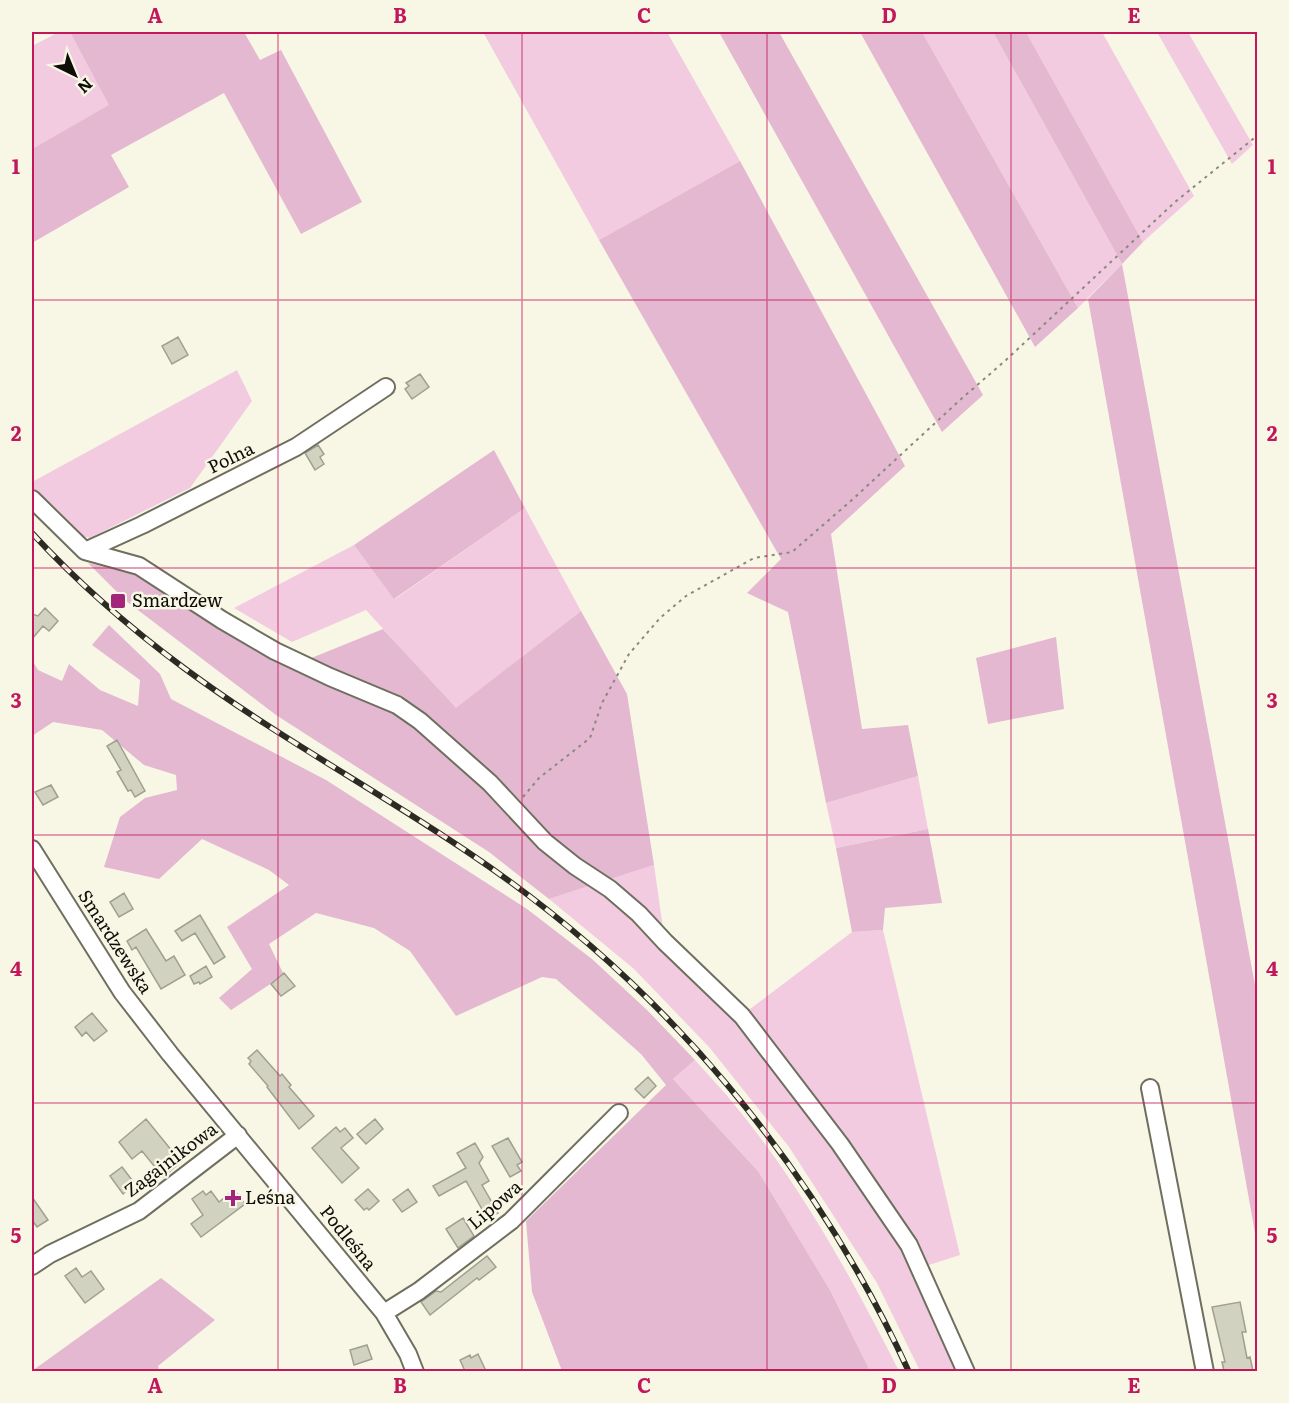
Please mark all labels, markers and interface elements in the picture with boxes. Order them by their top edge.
text: A [147,0,163,29]
text: B [393,0,407,29]
text: C [637,0,651,29]
text: D [881,0,897,29]
text: E [1127,0,1141,29]
north arrow [45,45,105,105]
text: N [73,73,99,100]
text: 1 [12,150,20,180]
text: 1 [1268,150,1276,180]
text: 2 [11,417,22,447]
text: 2 [1267,417,1278,447]
street label: Polna [203,434,258,479]
place label: Smardzew [132,586,223,613]
marker: Smardzew [109,592,127,610]
text: 3 [10,684,22,714]
text: 3 [1266,684,1278,714]
street label: Smardzewska [72,884,160,999]
text: 4 [10,952,22,982]
text: 4 [1266,952,1278,982]
street label: Zagajnikowa [118,1115,223,1203]
street label: Lipowa [461,1173,527,1235]
place label: Leśna [245,1183,296,1210]
marker: Leśna [226,1191,240,1205]
street label: Podleśna [314,1199,384,1276]
text: 5 [11,1219,22,1249]
text: 5 [1267,1219,1278,1249]
text: A [147,1369,163,1399]
text: B [393,1369,407,1399]
text: C [637,1369,651,1399]
text: D [881,1369,897,1399]
text: E [1127,1369,1141,1399]

